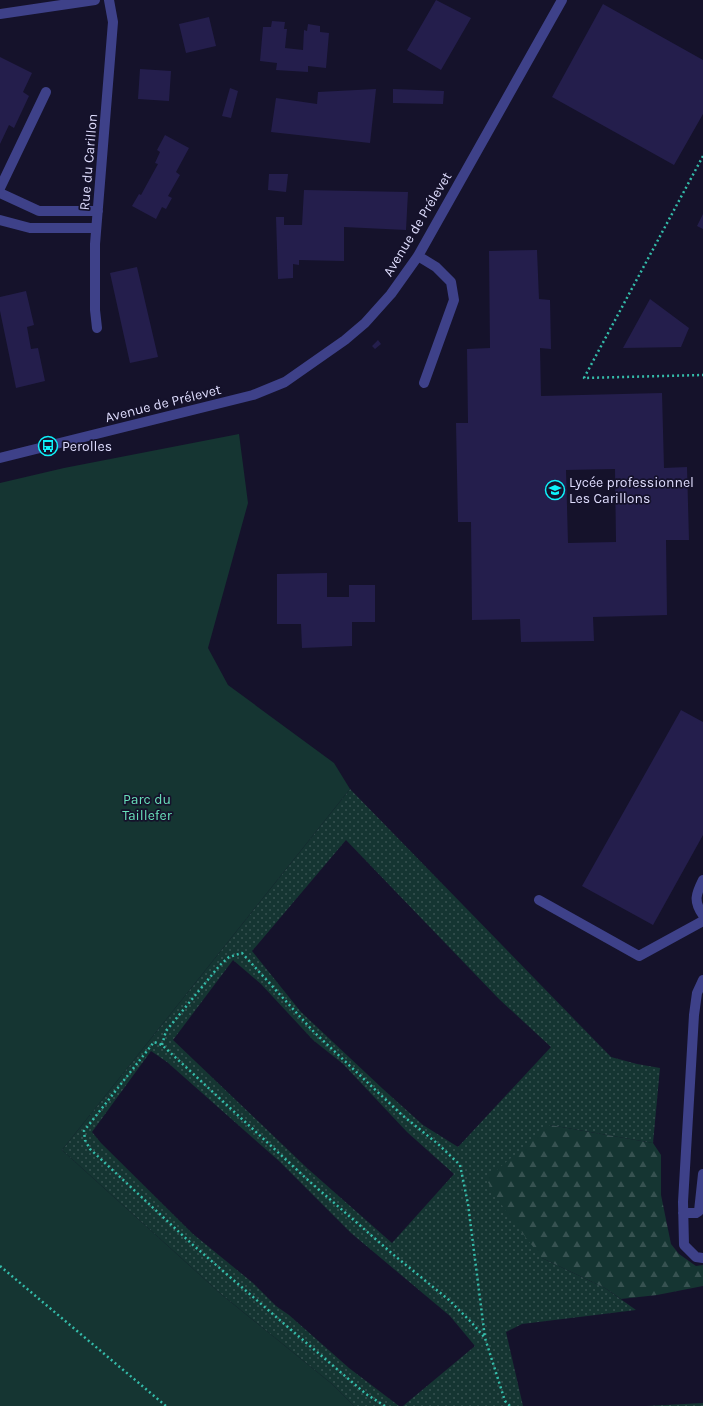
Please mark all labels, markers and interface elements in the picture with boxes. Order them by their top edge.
street label: Rue du Carillon [76,113,101,211]
street label: Avenue de Prélevet [380,169,455,280]
street label: Avenue de Prélevet [103,381,223,426]
bus stop icon: Perolles [37,435,59,457]
place label: Perolles [62,438,112,455]
place label: Lycée professionnel Les Carillons [569,474,694,507]
school or university icon: Lycée professionnel Les Carillons [544,479,566,501]
park label: Parc du Taillefer [122,791,173,824]

